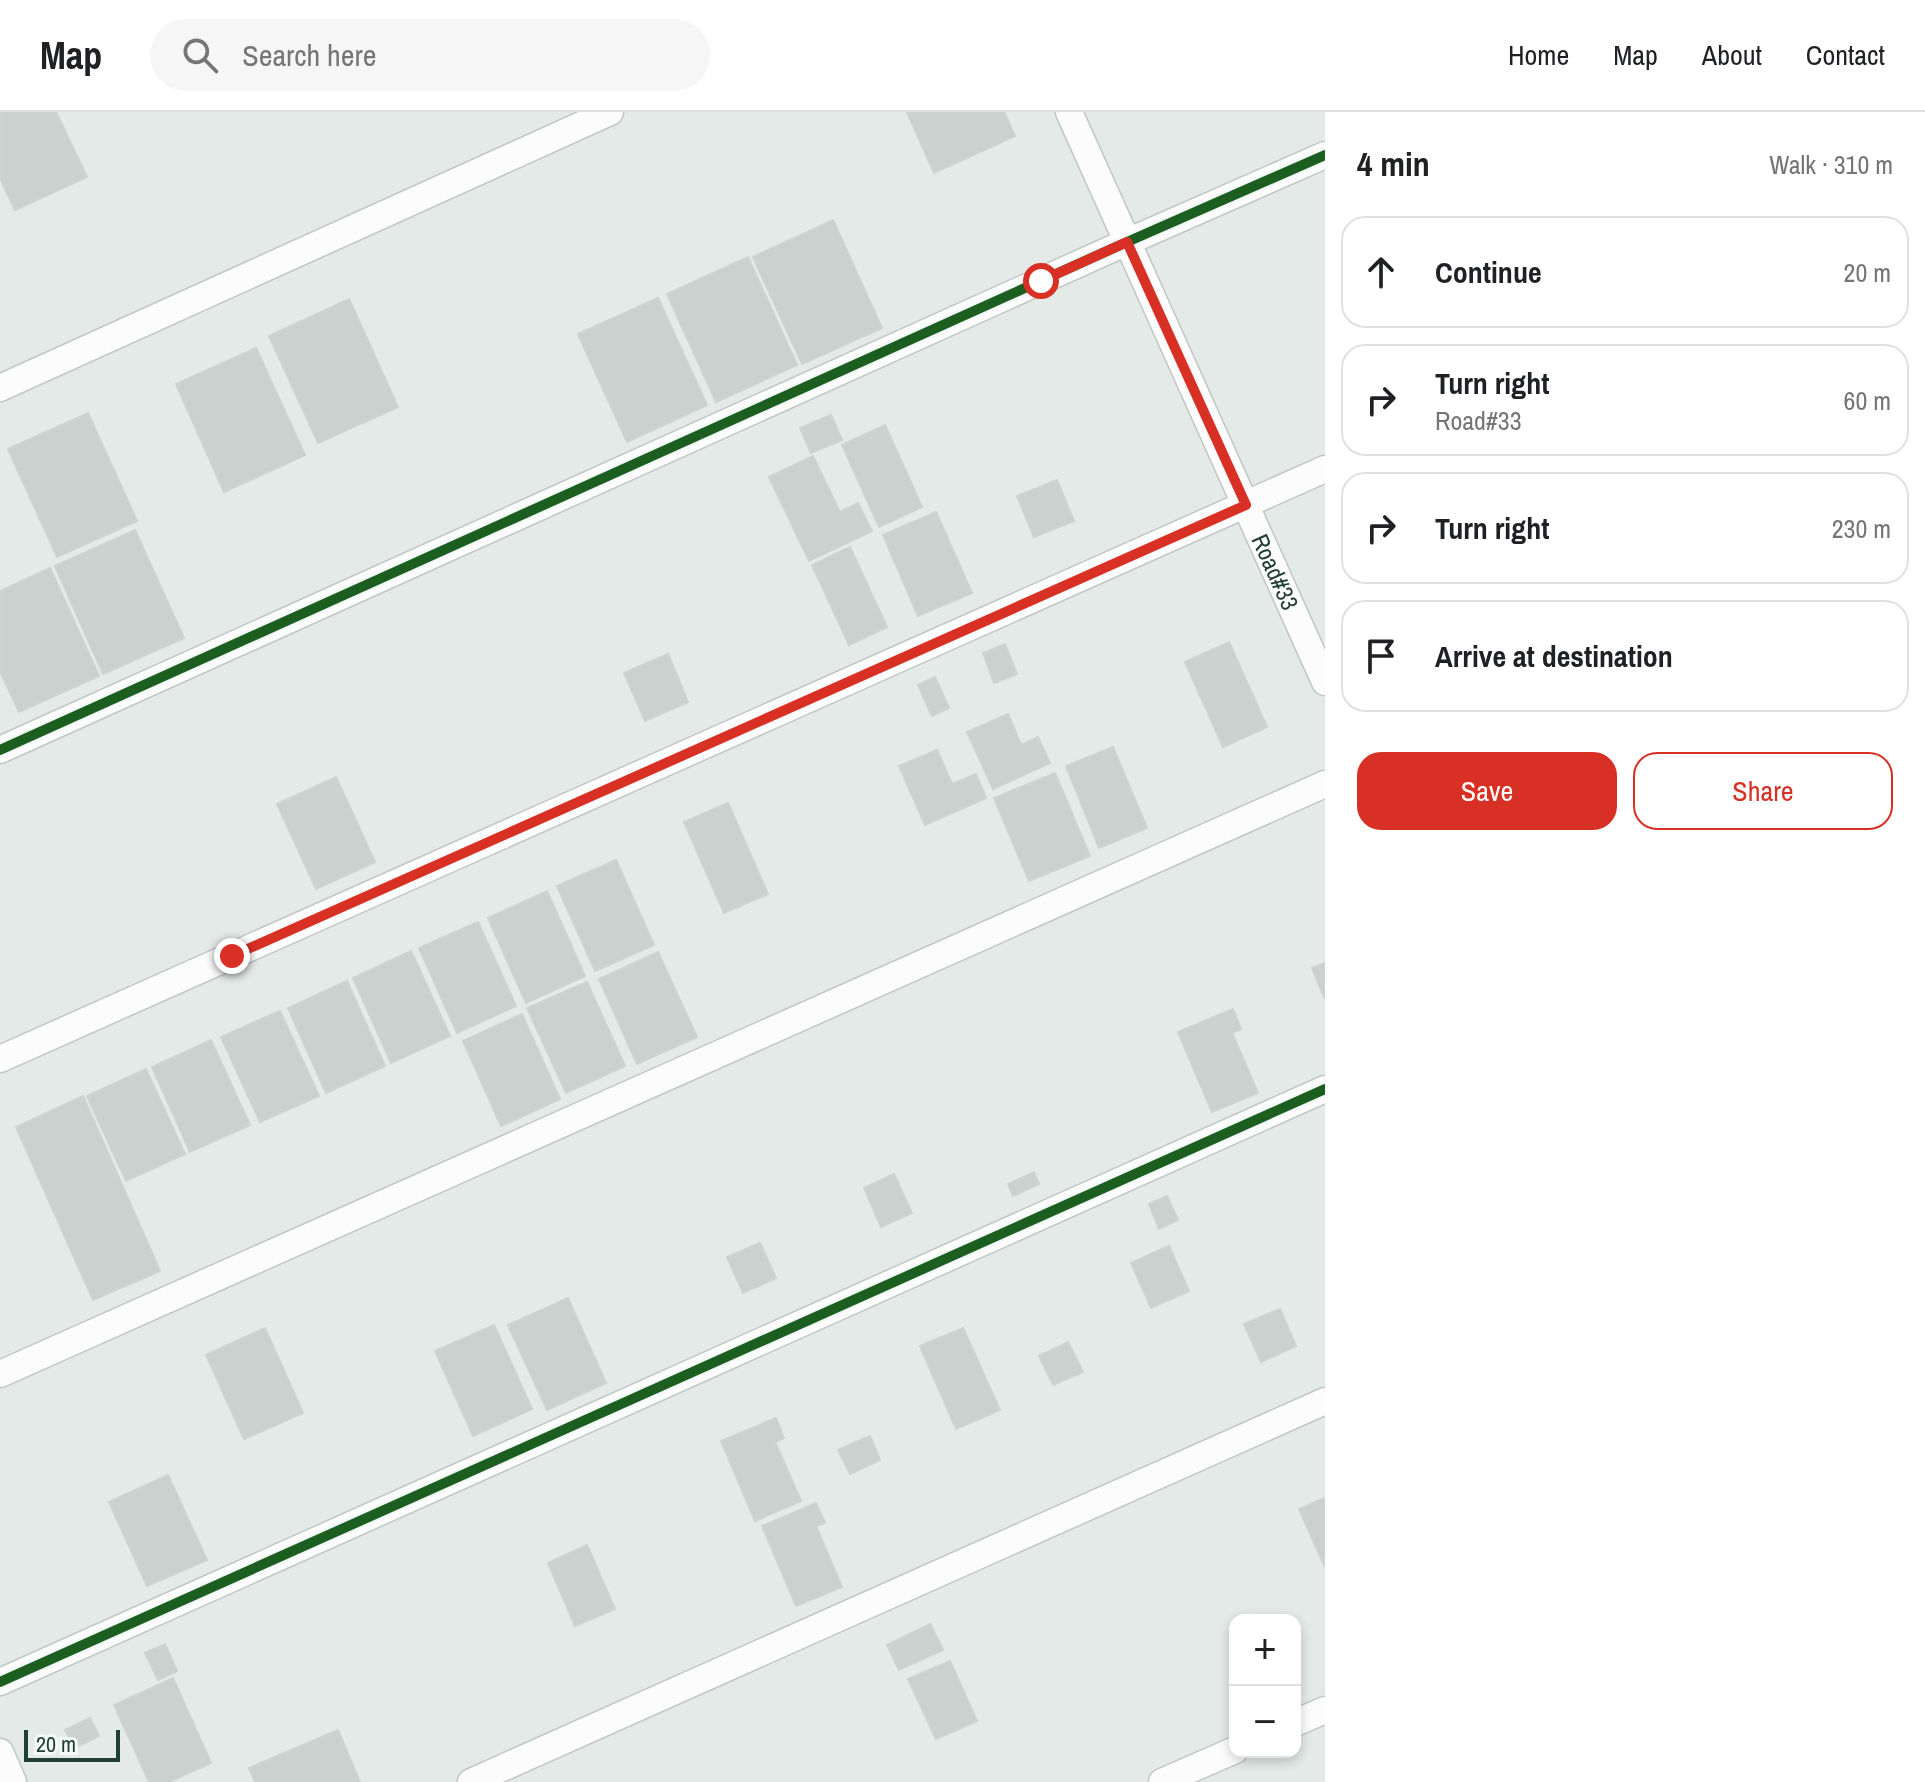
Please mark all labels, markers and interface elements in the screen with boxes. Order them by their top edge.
search box [150,19,710,91]
text: Map [40,30,102,81]
icon: search [178,33,222,77]
text: Search here [242,35,376,75]
text: Home [1508,36,1569,74]
text: Map [1613,36,1658,74]
text: About [1702,36,1762,74]
text: Contact [1806,36,1885,74]
text: 4 min [1357,141,1430,187]
text: Walk · 310 m [1769,147,1893,182]
icon: ahead [1359,250,1403,294]
text: Continue [1435,252,1542,292]
text: 20 m [1844,255,1891,290]
route start [1023,263,1059,299]
text: Turn right [1435,363,1549,403]
icon: right [1359,378,1403,422]
text: 60 m [1844,383,1891,418]
text: Road#33 [1435,403,1522,438]
icon: right [1359,506,1403,550]
text: Turn right [1435,508,1549,548]
text: 230 m [1832,511,1891,546]
street label: Road#33 [1245,529,1306,615]
icon: arrive [1359,634,1403,678]
text: Arrive at destination [1435,636,1673,676]
button: Save [1357,752,1617,830]
button: Share [1633,752,1893,830]
route end [214,938,250,974]
map controls [1229,1614,1301,1758]
button: + [1229,1614,1301,1686]
button: − [1229,1686,1301,1758]
scale bar [24,1726,120,1762]
text: 20 m [36,1729,76,1759]

